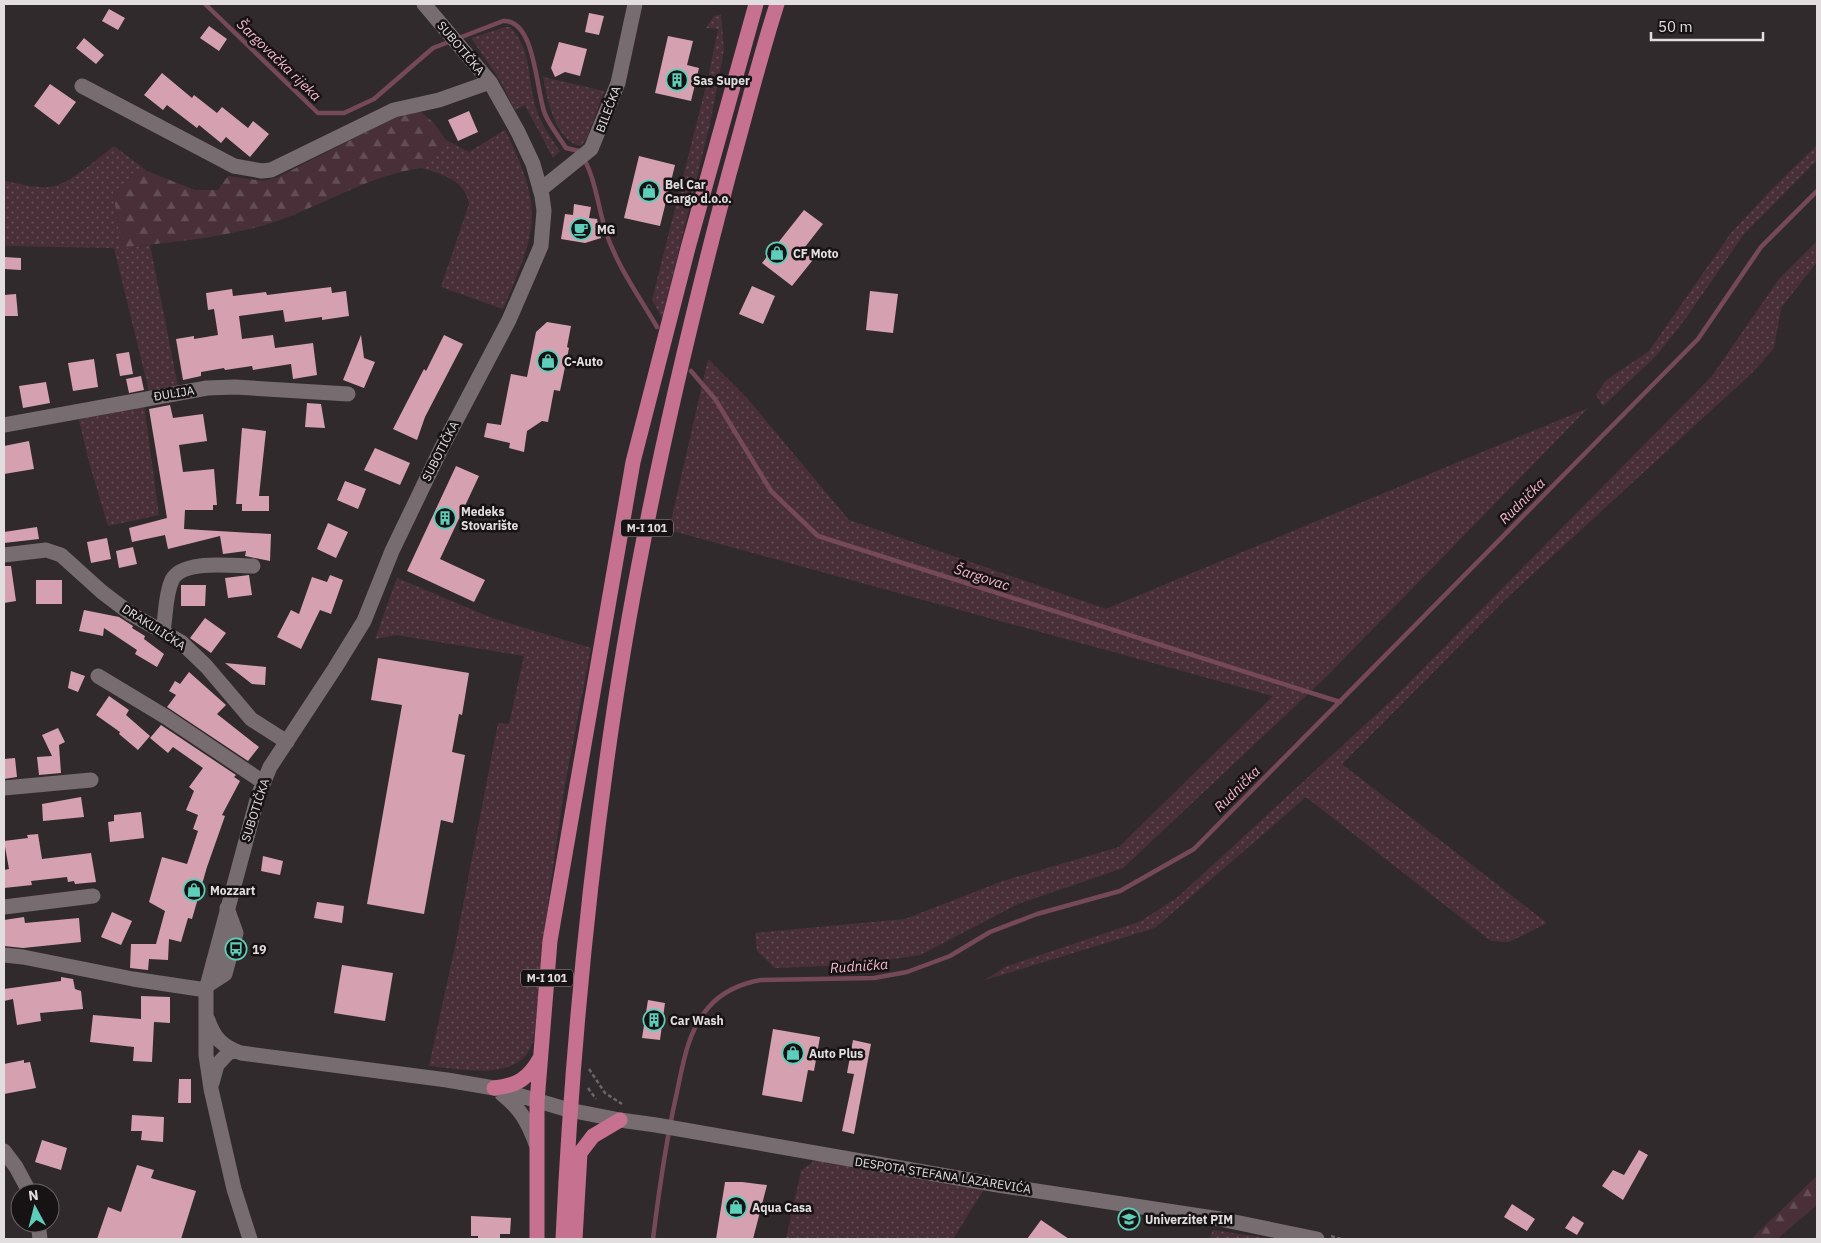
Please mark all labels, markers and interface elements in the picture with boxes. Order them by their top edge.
scale bar [1651,10,1764,42]
water label: Šargovačka rijeka [233,15,326,105]
text: 50 m [1658,17,1693,36]
street label: SUBOTIČKA [434,18,488,78]
building icon: Sas Super [665,68,689,92]
place label: Sas Super [693,73,750,88]
street label: BILEĆKA [592,83,624,134]
place label: Bel Car Cargo d.o.o. [665,177,732,206]
shop icon: Bel Car Cargo d.o.o. [637,179,661,203]
cafe icon: MG [569,217,593,241]
place label: MG [597,222,615,237]
shop icon: CF Moto [765,241,789,265]
place label: CF Moto [793,246,839,261]
shop icon: C-Auto [536,349,560,373]
place label: C-Auto [564,354,603,369]
street label: ĐULIJA [153,382,196,404]
street label: SUBOTIČKA [418,418,462,484]
water label: Rudnička [1495,474,1549,528]
place label: Medeks Stovarište [461,504,519,533]
building icon: Medeks Stovarište [433,506,457,530]
road number: M-I 101 [621,520,673,536]
water label: Šargovac [952,559,1012,594]
street label: DRAKULIĆKA [119,601,189,653]
water label: Rudnička [1210,762,1264,816]
street label: SUBOTIČKA [238,776,272,843]
shop icon: Mozzart [182,878,206,902]
place label: Mozzart [210,883,256,898]
bus stop icon: 19 [224,937,248,961]
place label: 19 [252,942,266,957]
water label: Rudnička [829,955,889,977]
road number: M-I 101 [521,970,573,986]
building icon: Car Wash [642,1008,666,1032]
place label: Car Wash [670,1013,724,1028]
shop icon: Auto Plus [781,1041,805,1065]
place label: Auto Plus [809,1046,863,1061]
street label: DESPOTA STEFANA LAZAREVIĆA [854,1154,1032,1196]
north arrow [10,1183,60,1233]
text: N [27,1186,40,1205]
shop icon: Aqua Casa [724,1195,748,1219]
place label: Aqua Casa [752,1200,812,1215]
school or university icon: Univerzitet PIM [1117,1207,1141,1231]
place label: Univerzitet PIM [1145,1212,1233,1227]

